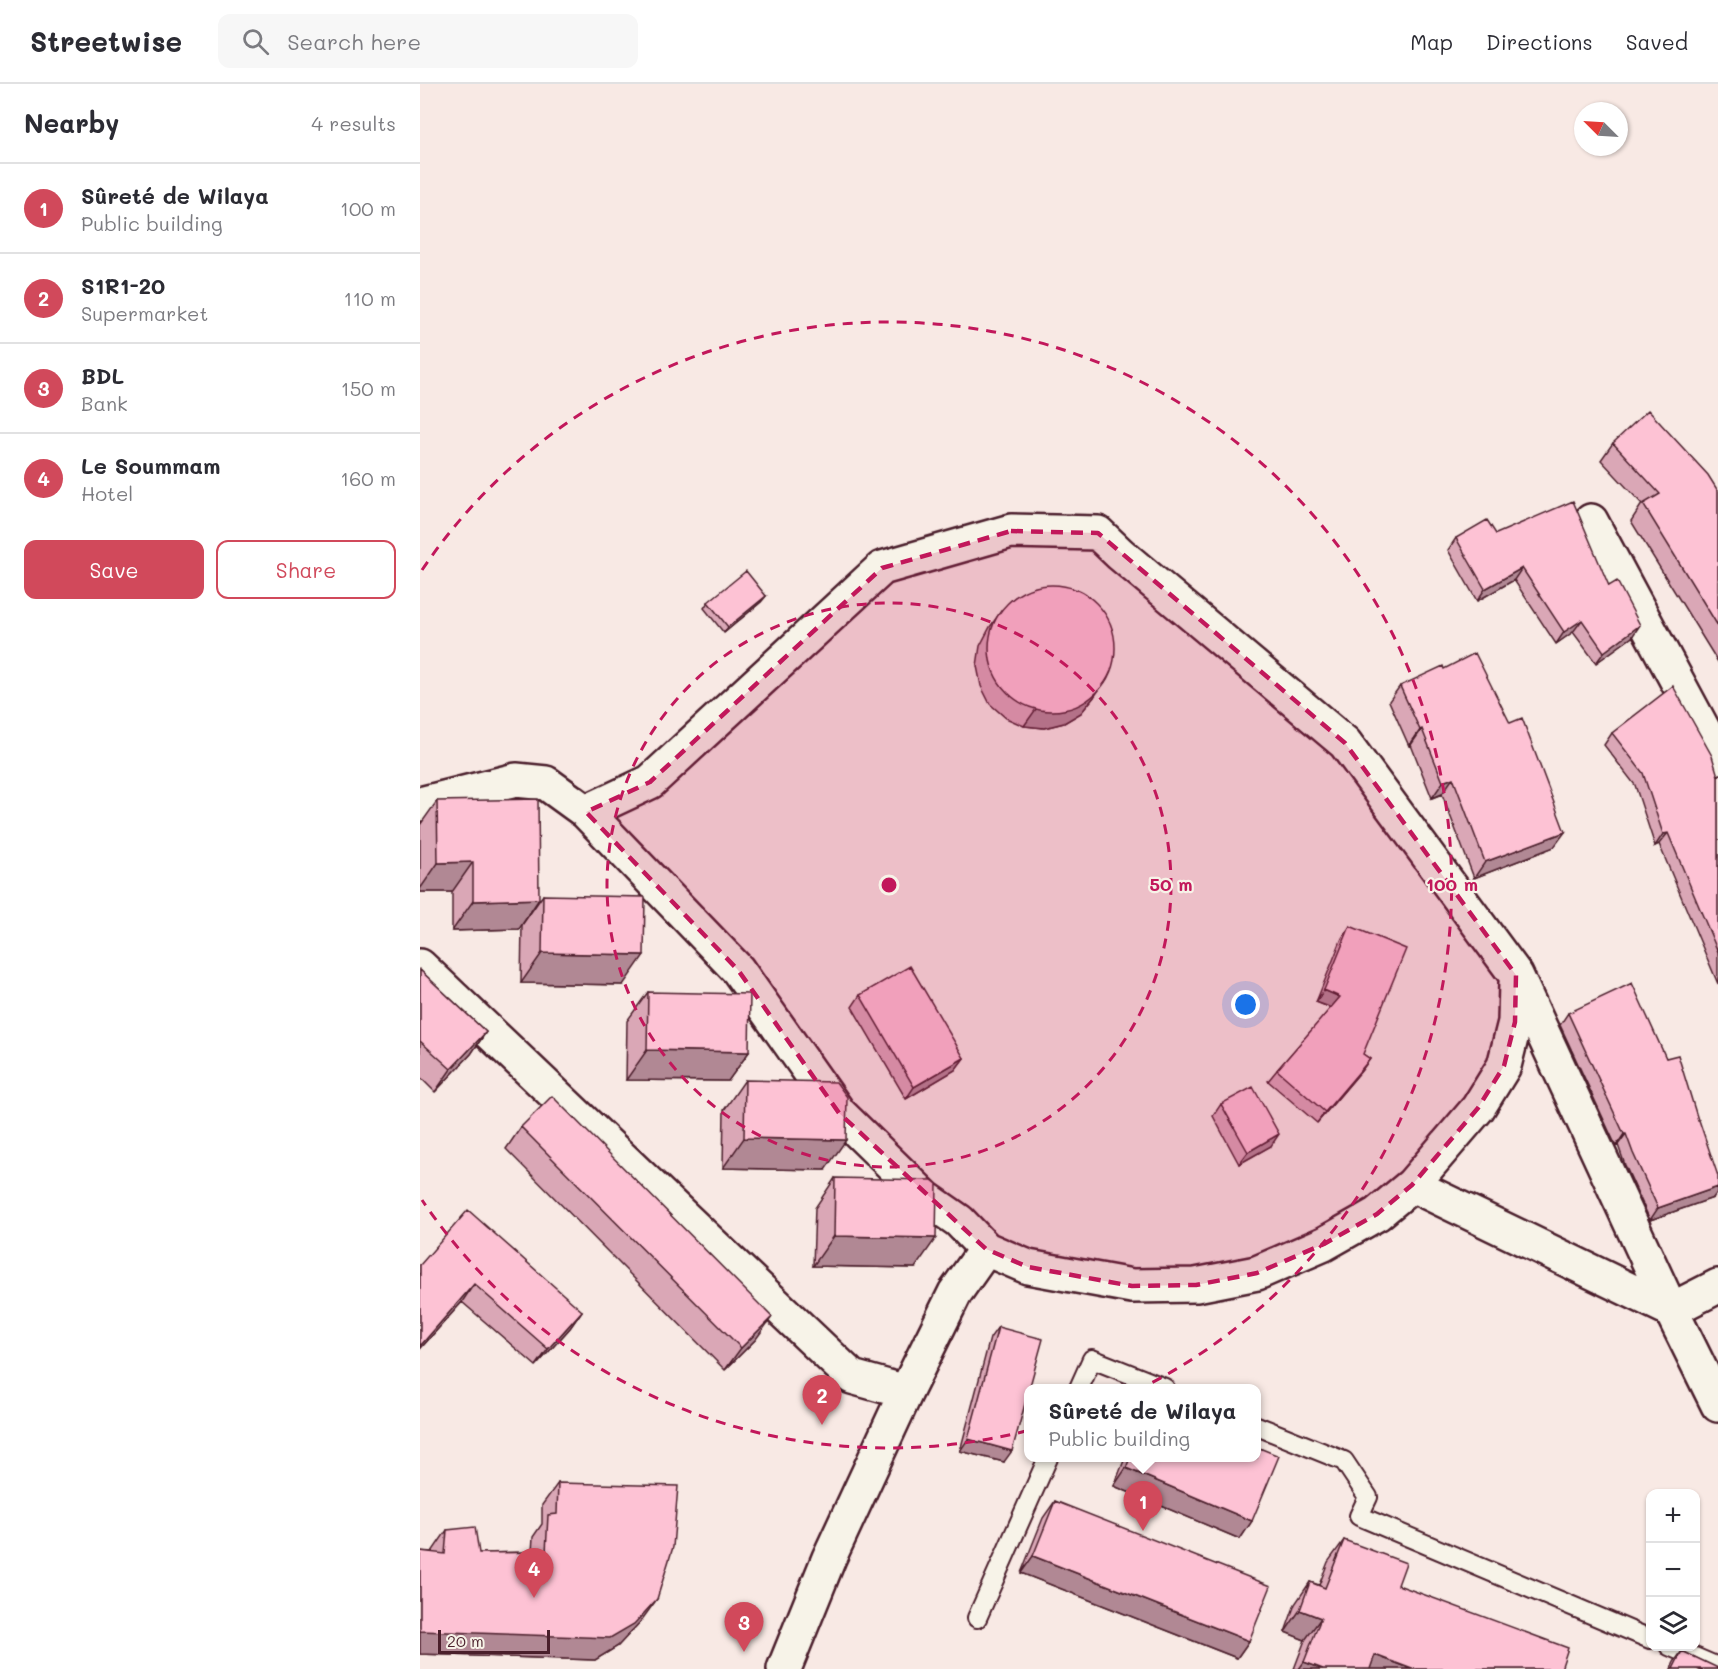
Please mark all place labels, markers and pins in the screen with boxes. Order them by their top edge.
centre of rings [879,875,899,895]
pin: 2 [802,1376,842,1425]
pin: 1 [1124,1482,1162,1531]
pin: 4 [514,1548,554,1598]
pin: 3 [724,1602,764,1652]

